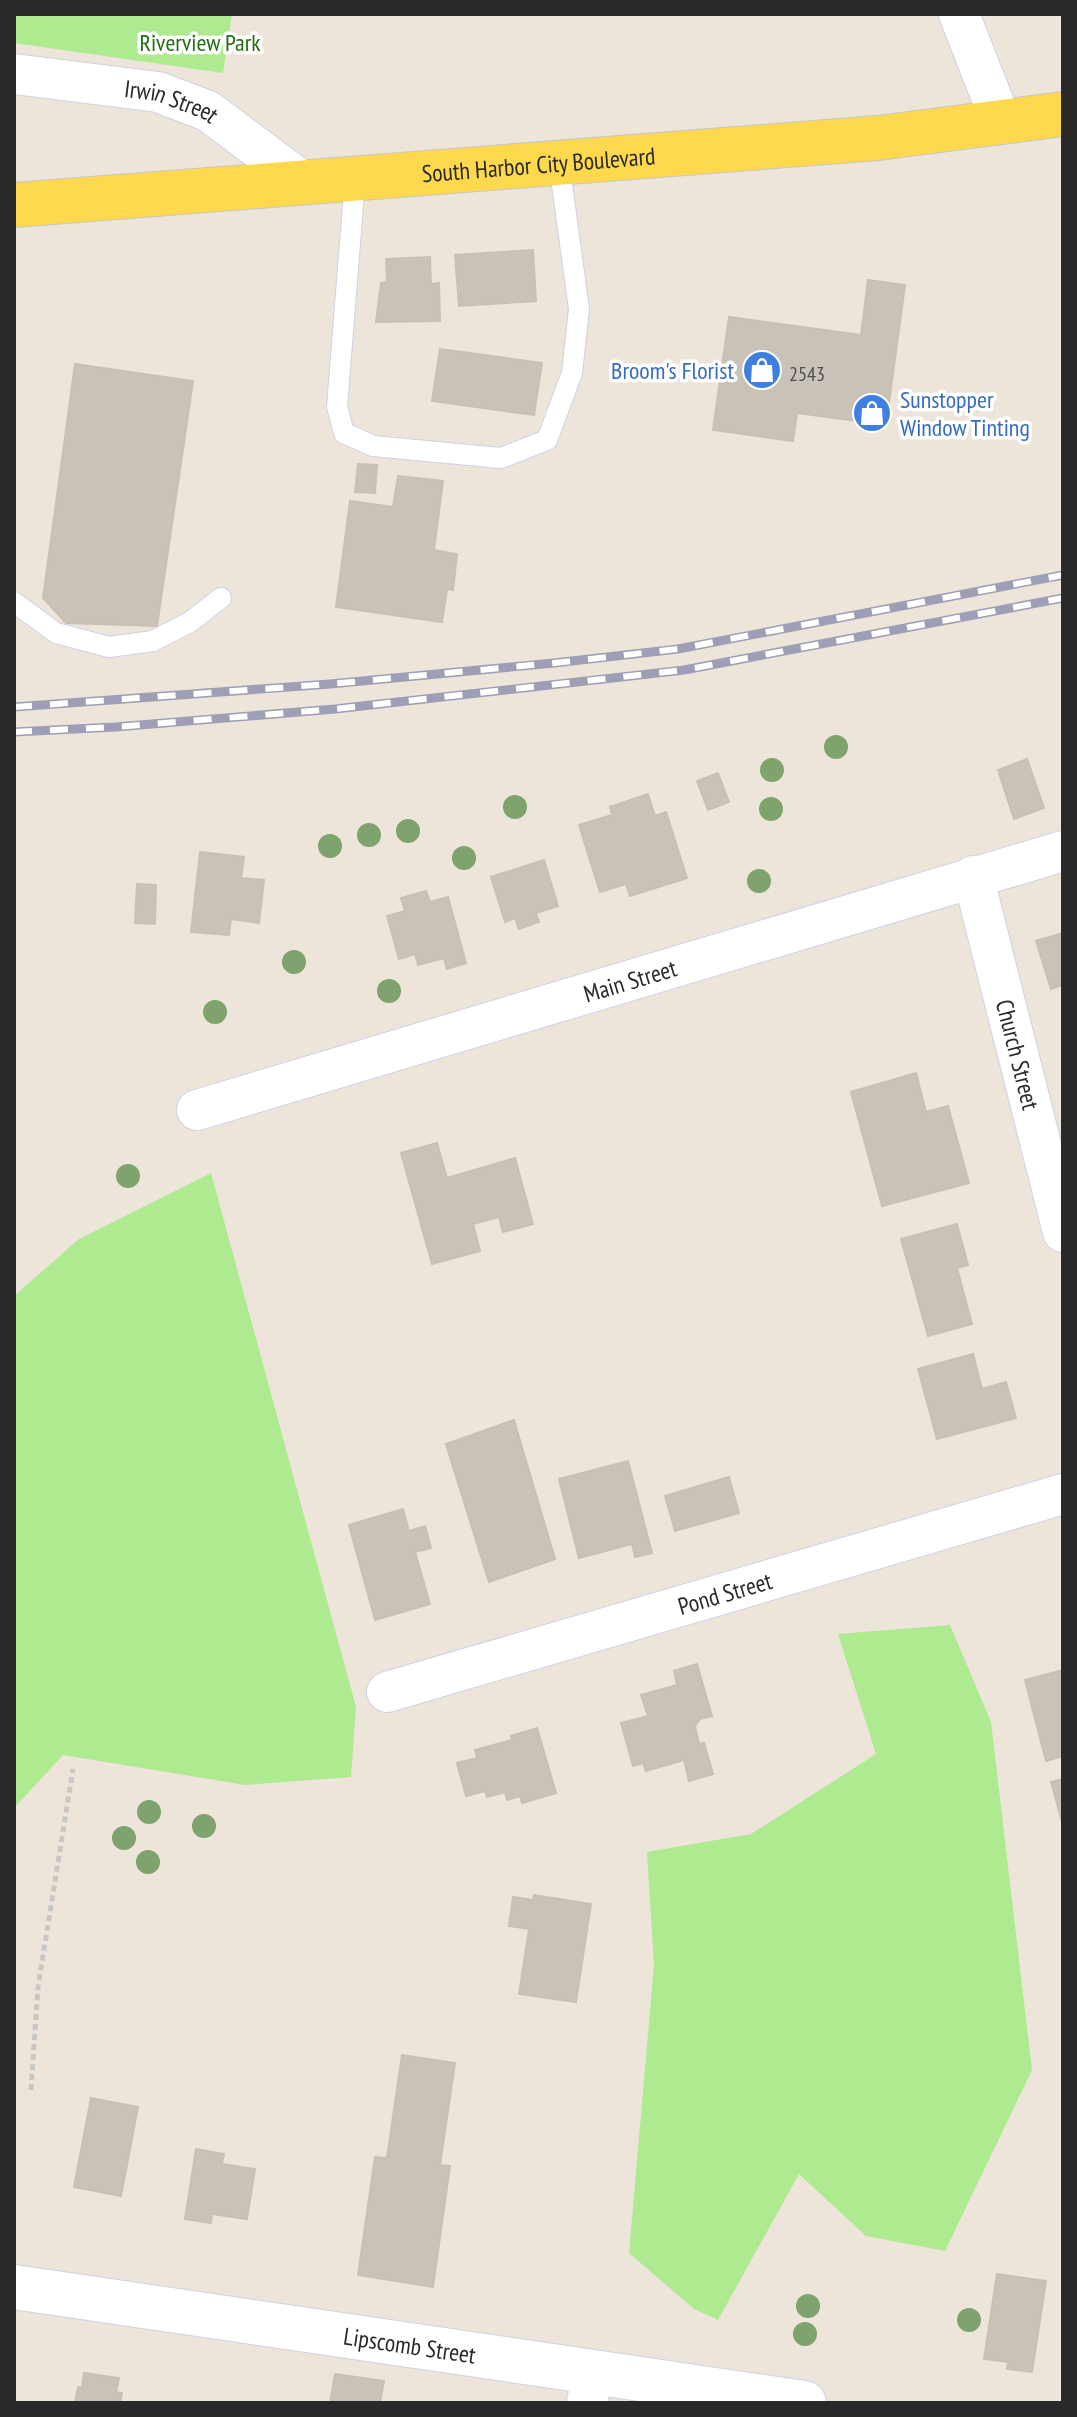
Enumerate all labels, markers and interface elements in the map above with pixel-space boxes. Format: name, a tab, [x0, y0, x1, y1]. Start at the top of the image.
park label: Riverview Park	[139, 27, 261, 58]
street label: Irwin Street	[123, 72, 226, 130]
street label: South Harbor City Boulevard	[421, 140, 656, 189]
shop icon: Broom's Florist	[741, 349, 783, 391]
place label: Broom's Florist	[611, 355, 734, 386]
house number: 2543	[789, 361, 825, 387]
place label: Sunstopper Window Tinting	[900, 384, 1030, 443]
shop icon: Sunstopper Window Tinting	[851, 392, 893, 434]
street label: Main Street	[580, 952, 681, 1009]
street label: Church Street	[989, 996, 1047, 1113]
street label: Pond Street	[674, 1565, 776, 1621]
street label: Lipscomb Street	[342, 2320, 478, 2370]

